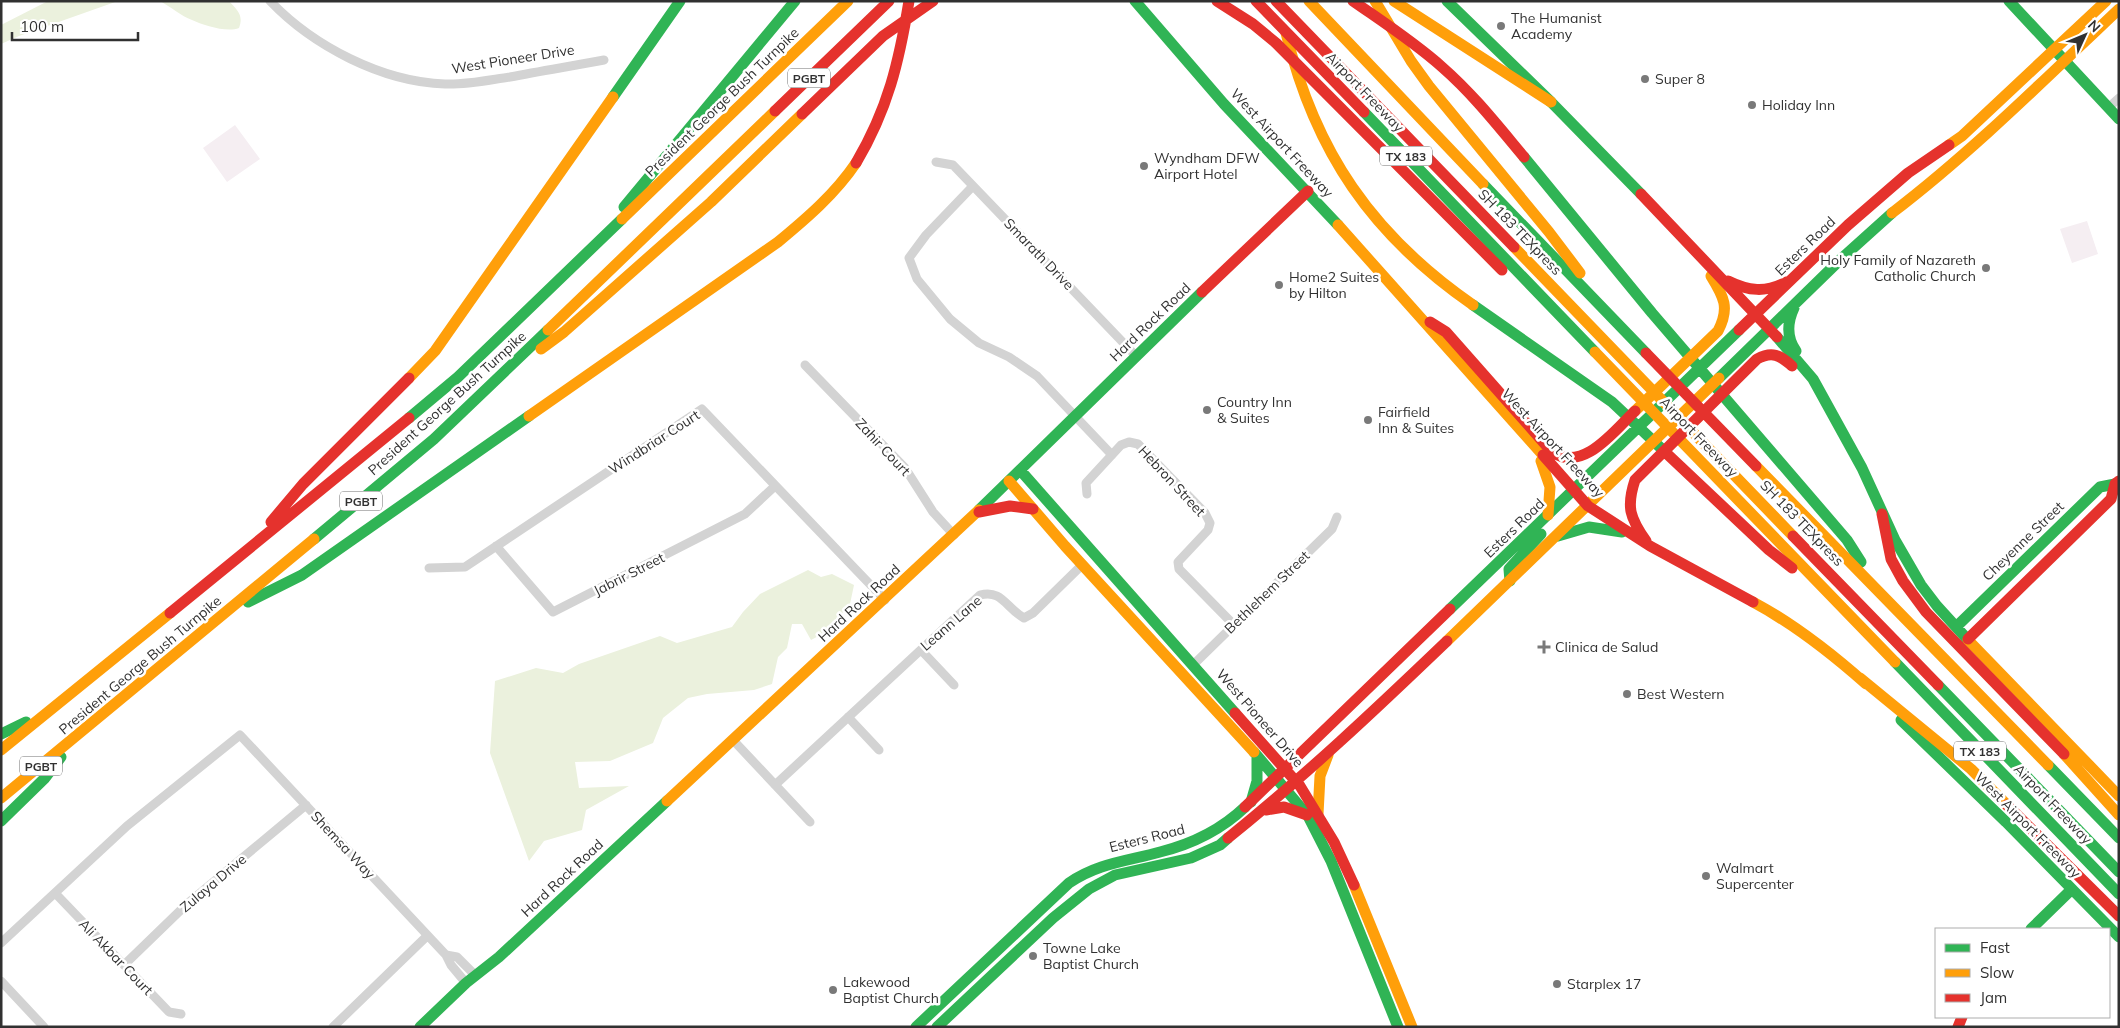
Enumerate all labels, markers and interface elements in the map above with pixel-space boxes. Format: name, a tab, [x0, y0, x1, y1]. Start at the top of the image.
place label: The Humanist Academy	[1511, 9, 1602, 43]
scale bar	[12, 10, 139, 42]
north arrow	[2060, 10, 2110, 60]
text: N	[2084, 16, 2104, 36]
text: 100 m	[20, 17, 64, 36]
marker: The Humanist Academy	[1495, 20, 1507, 32]
street label: President George Bush Turnpike	[641, 24, 803, 180]
street label: West Pioneer Drive	[450, 40, 576, 78]
street label: Airport Freeway	[1322, 48, 1408, 136]
road number: PGBT	[788, 68, 830, 88]
place label: Super 8	[1655, 70, 1705, 88]
marker: Super 8	[1639, 73, 1651, 85]
street label: West Airport Freeway	[1227, 85, 1338, 202]
place label: Holiday Inn	[1762, 96, 1835, 114]
marker: Holiday Inn	[1746, 99, 1758, 111]
road number: TX 183	[1380, 146, 1432, 166]
place label: Wyndham DFW Airport Hotel	[1154, 149, 1260, 183]
marker: Wyndham DFW Airport Hotel	[1138, 160, 1150, 172]
street label: SH 183 TEXpress	[1474, 185, 1566, 279]
street label: Esters Road	[1771, 213, 1839, 279]
street label: Smarath Drive	[1000, 214, 1078, 294]
place label: Holy Family of Nazareth Catholic Church	[1820, 251, 1976, 285]
marker: Holy Family of Nazareth Catholic Church	[1980, 262, 1992, 274]
place label: Home2 Suites by Hilton	[1289, 268, 1379, 302]
street label: Hard Rock Road	[1106, 279, 1194, 365]
marker: Home2 Suites by Hilton	[1273, 279, 1285, 291]
street label: President George Bush Turnpike	[364, 327, 530, 479]
street label: West Airport Freeway	[1498, 385, 1609, 502]
place label: Country Inn & Suites	[1217, 393, 1292, 427]
street label: Airport Freeway	[1656, 393, 1742, 481]
place label: Fairfield Inn & Suites	[1378, 403, 1454, 437]
marker: Country Inn & Suites	[1201, 404, 1213, 416]
street label: Windbriar Court	[605, 406, 703, 478]
street label: Zahir Court	[852, 414, 914, 480]
marker: Fairfield Inn & Suites	[1362, 414, 1374, 426]
street label: Hebron Street	[1135, 442, 1209, 520]
street label: SH 183 TEXpress	[1756, 476, 1848, 570]
road number: PGBT	[340, 492, 382, 511]
street label: Esters Road	[1480, 495, 1548, 561]
street label: Cheyenne Street	[1978, 497, 2068, 585]
street label: Bethlehem Street	[1221, 547, 1313, 637]
street label: Jabrir Street	[590, 548, 668, 600]
street label: Hard Rock Road	[814, 560, 904, 646]
street label: Leann Lane	[917, 591, 985, 655]
street label: President George Bush Turnpike	[55, 592, 225, 738]
place label: Clinica de Salud	[1555, 638, 1658, 656]
marker: Clinica de Salud	[1537, 640, 1551, 654]
street label: West Pioneer Drive	[1212, 665, 1308, 771]
place label: Best Western	[1637, 685, 1725, 703]
marker: Best Western	[1621, 688, 1633, 700]
road number: TX 183	[1954, 741, 2006, 760]
road number: PGBT	[20, 756, 62, 776]
street label: Airport Freeway	[2010, 760, 2096, 848]
street label: West Airport Freeway	[1971, 768, 2085, 882]
street label: Shemsa Way	[307, 807, 379, 883]
street label: Esters Road	[1107, 820, 1187, 856]
street label: Hard Rock Road	[517, 835, 607, 921]
street label: Zulaya Drive	[176, 850, 250, 916]
place label: Walmart Supercenter	[1716, 859, 1795, 893]
marker: Walmart Supercenter	[1700, 870, 1712, 882]
street label: Ali Akbar Court	[75, 915, 157, 999]
legend	[1935, 928, 2110, 1018]
text: Fast	[1980, 938, 2010, 957]
place label: Towne Lake Baptist Church	[1043, 939, 1139, 973]
marker: Towne Lake Baptist Church	[1027, 950, 1039, 962]
text: Slow	[1980, 963, 2014, 982]
place label: Lakewood Baptist Church	[843, 973, 939, 1007]
place label: Starplex 17	[1567, 975, 1641, 993]
marker: Starplex 17	[1551, 978, 1563, 990]
marker: Lakewood Baptist Church	[827, 984, 839, 996]
text: Jam	[1980, 988, 2007, 1007]

